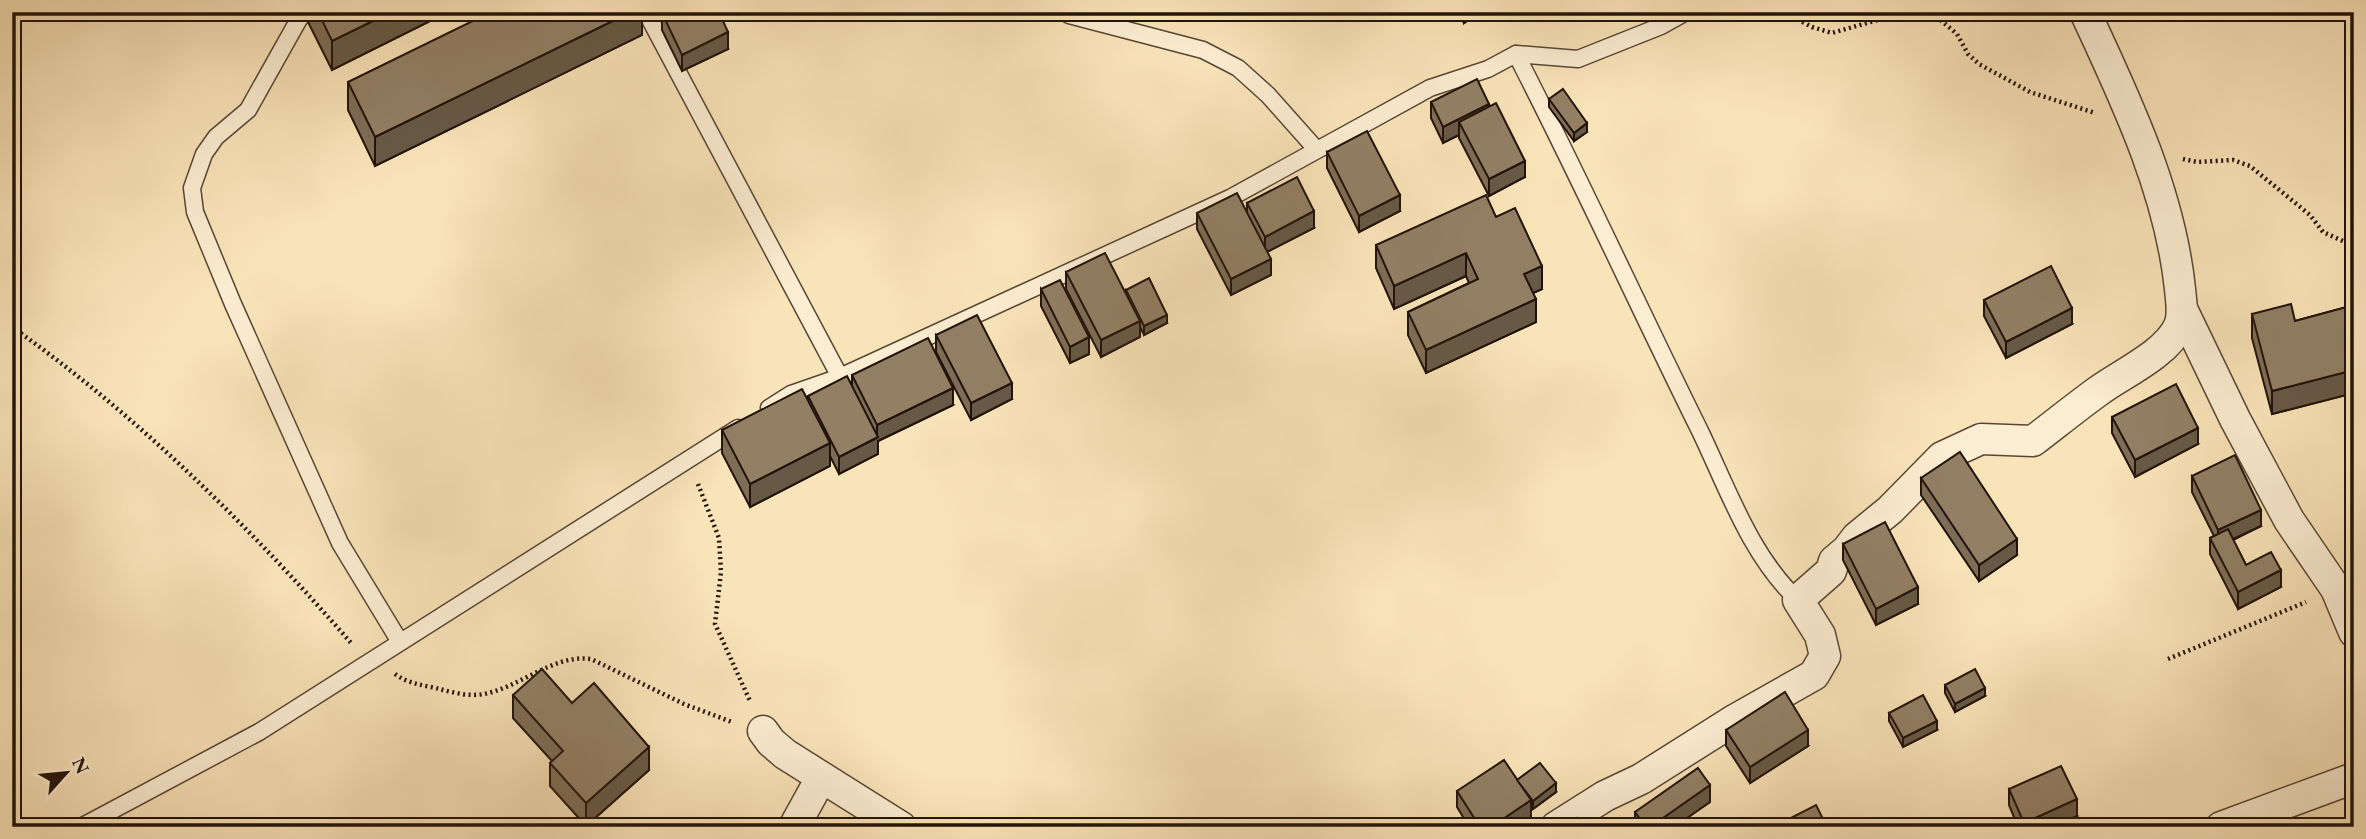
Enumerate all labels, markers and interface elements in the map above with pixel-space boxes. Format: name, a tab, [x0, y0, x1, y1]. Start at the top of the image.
north arrow	[32, 738, 102, 808]
text: N	[66, 753, 96, 779]

